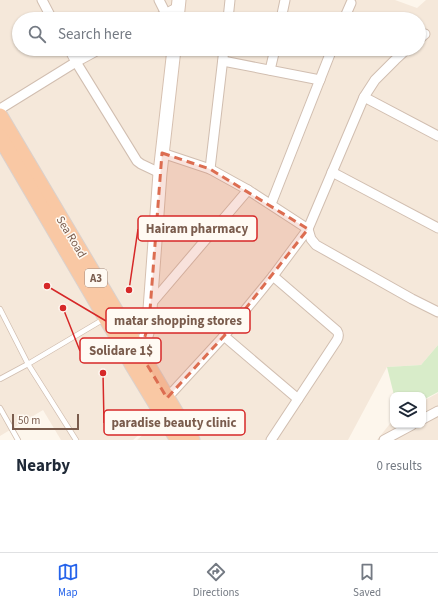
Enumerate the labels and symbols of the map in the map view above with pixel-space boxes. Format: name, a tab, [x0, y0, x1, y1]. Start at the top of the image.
street label: Sea Road	[52, 213, 90, 261]
callout: Hairam pharmacy	[138, 216, 257, 241]
text: Hairam pharmacy	[146, 220, 248, 238]
road number: A3	[85, 269, 107, 287]
callout: matar shopping stores	[106, 308, 250, 333]
text: matar shopping stores	[114, 312, 242, 330]
callout: Solidare 1$	[80, 338, 161, 363]
text: Solidare 1$	[89, 342, 153, 360]
callout: paradise beauty clinic	[104, 410, 245, 435]
scale bar	[12, 412, 79, 431]
text: paradise beauty clinic	[111, 414, 237, 432]

